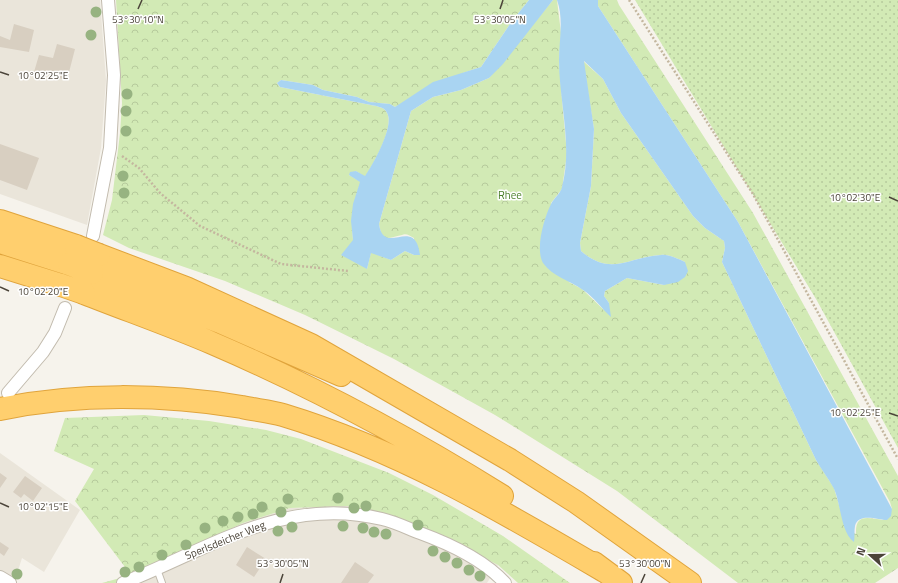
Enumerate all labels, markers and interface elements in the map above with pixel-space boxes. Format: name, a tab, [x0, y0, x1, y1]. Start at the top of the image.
text: 53°30'10"N	[112, 12, 164, 27]
text: 53°30'05"N	[474, 12, 526, 27]
text: 10°02'25"E	[18, 68, 69, 83]
park label: Rhee	[498, 187, 522, 203]
text: 10°02'30"E	[830, 190, 881, 205]
text: 10°02'20"E	[18, 284, 69, 299]
text: 10°02'25"E	[830, 405, 881, 420]
text: 10°02'15"E	[18, 499, 69, 514]
street label: Sperlsdeicher Weg	[182, 516, 268, 563]
north arrow	[850, 535, 890, 575]
text: N	[852, 545, 869, 558]
text: 53°30'05"N	[257, 556, 309, 571]
text: 53°30'00"N	[619, 556, 671, 571]

